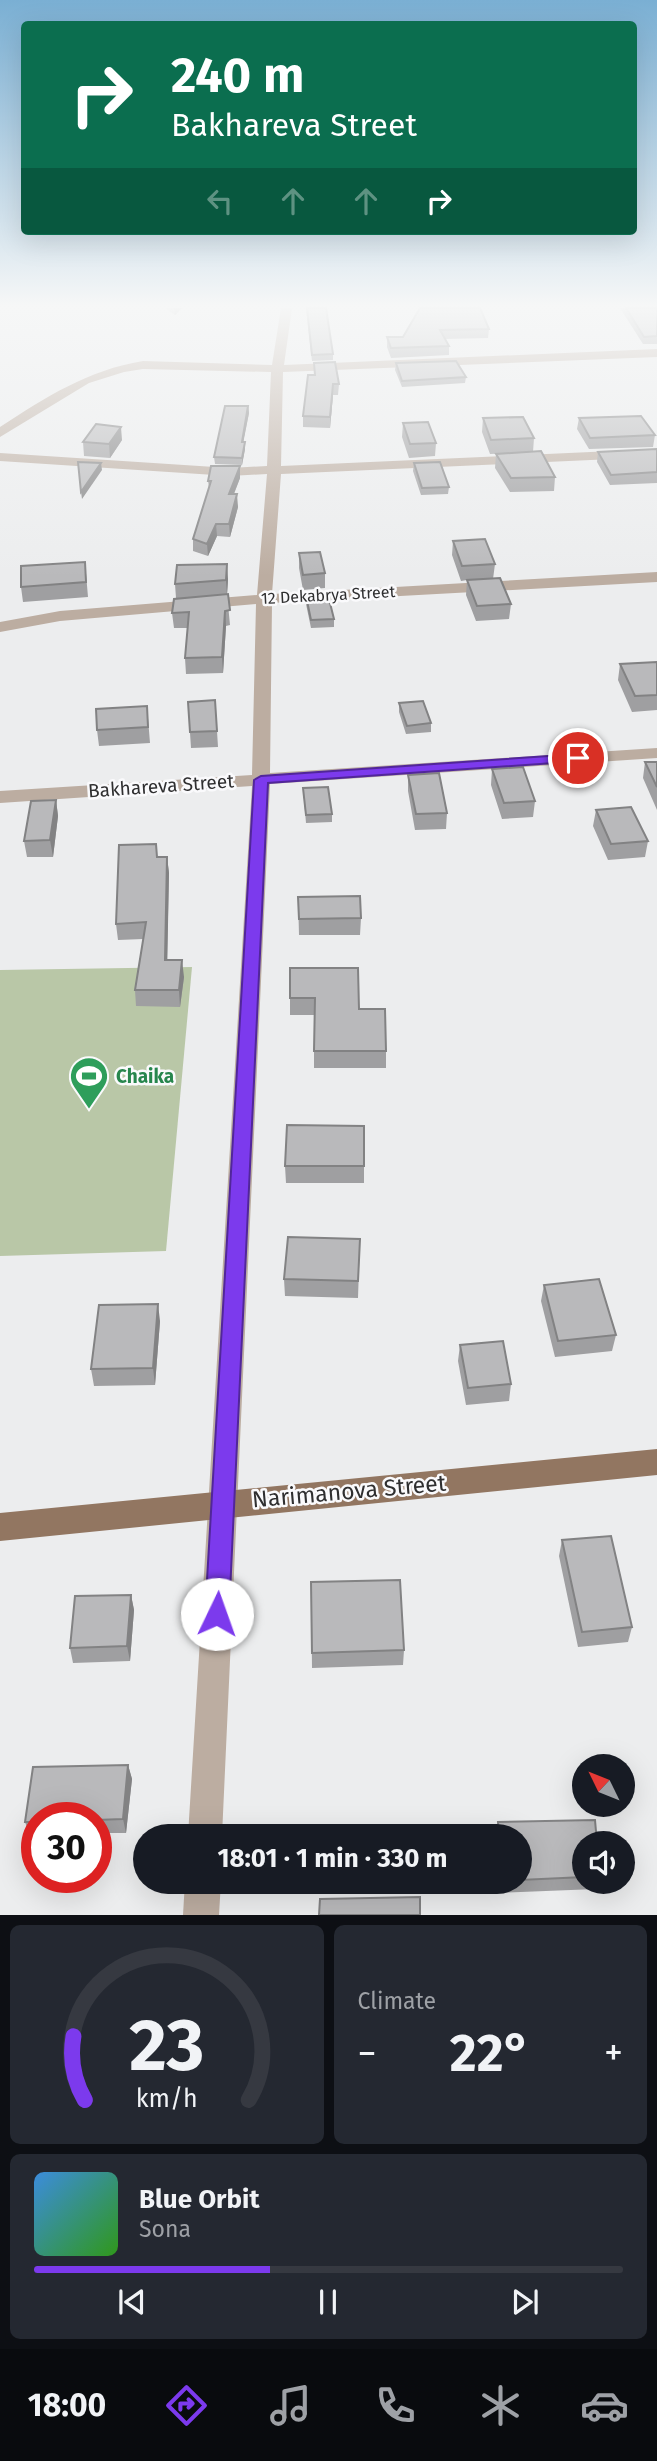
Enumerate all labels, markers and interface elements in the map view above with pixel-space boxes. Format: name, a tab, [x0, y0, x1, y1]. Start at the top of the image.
text: 240 m	[171, 46, 304, 105]
icon: right	[56, 49, 147, 140]
text: Bakhareva Street	[171, 106, 417, 144]
icon: left	[201, 182, 239, 220]
icon: ahead	[274, 182, 312, 220]
icon: ahead	[347, 182, 385, 220]
icon: right	[420, 182, 458, 220]
street label: 12 Dekabrya Street	[260, 582, 396, 608]
pin	[548, 728, 608, 788]
icon: arrive	[559, 739, 597, 777]
street label: Bakhareva Street	[87, 769, 235, 803]
sports icon: Chaika	[68, 1055, 110, 1110]
place label: Chaika	[116, 1065, 174, 1088]
street label: Narimanova Street	[251, 1469, 448, 1513]
position arrow	[180, 1577, 254, 1651]
north arrow	[572, 1754, 635, 1816]
map controls	[572, 1754, 635, 1894]
speed limit sign: 30	[21, 1802, 112, 1893]
button: sound	[572, 1831, 635, 1894]
text: 18:01 · 1 min · 330 m	[217, 1843, 448, 1874]
text: Climate	[358, 1987, 436, 2015]
text: 23	[129, 2003, 204, 2090]
text: 22°	[450, 2022, 531, 2085]
text: −	[358, 2030, 377, 2076]
text: +	[604, 2030, 623, 2076]
text: km/h	[136, 2084, 198, 2114]
text: Blue Orbit	[139, 2184, 259, 2215]
text: Sona	[139, 2215, 191, 2243]
icon: previous	[113, 2283, 151, 2321]
icon: pause	[309, 2283, 347, 2321]
icon: next	[506, 2283, 544, 2321]
icon: directions	[162, 2381, 211, 2430]
icon: music	[266, 2381, 315, 2430]
icon: phone	[371, 2381, 420, 2430]
icon: climate	[476, 2381, 525, 2430]
icon: car	[580, 2381, 629, 2430]
text: 18:00	[28, 2386, 106, 2424]

